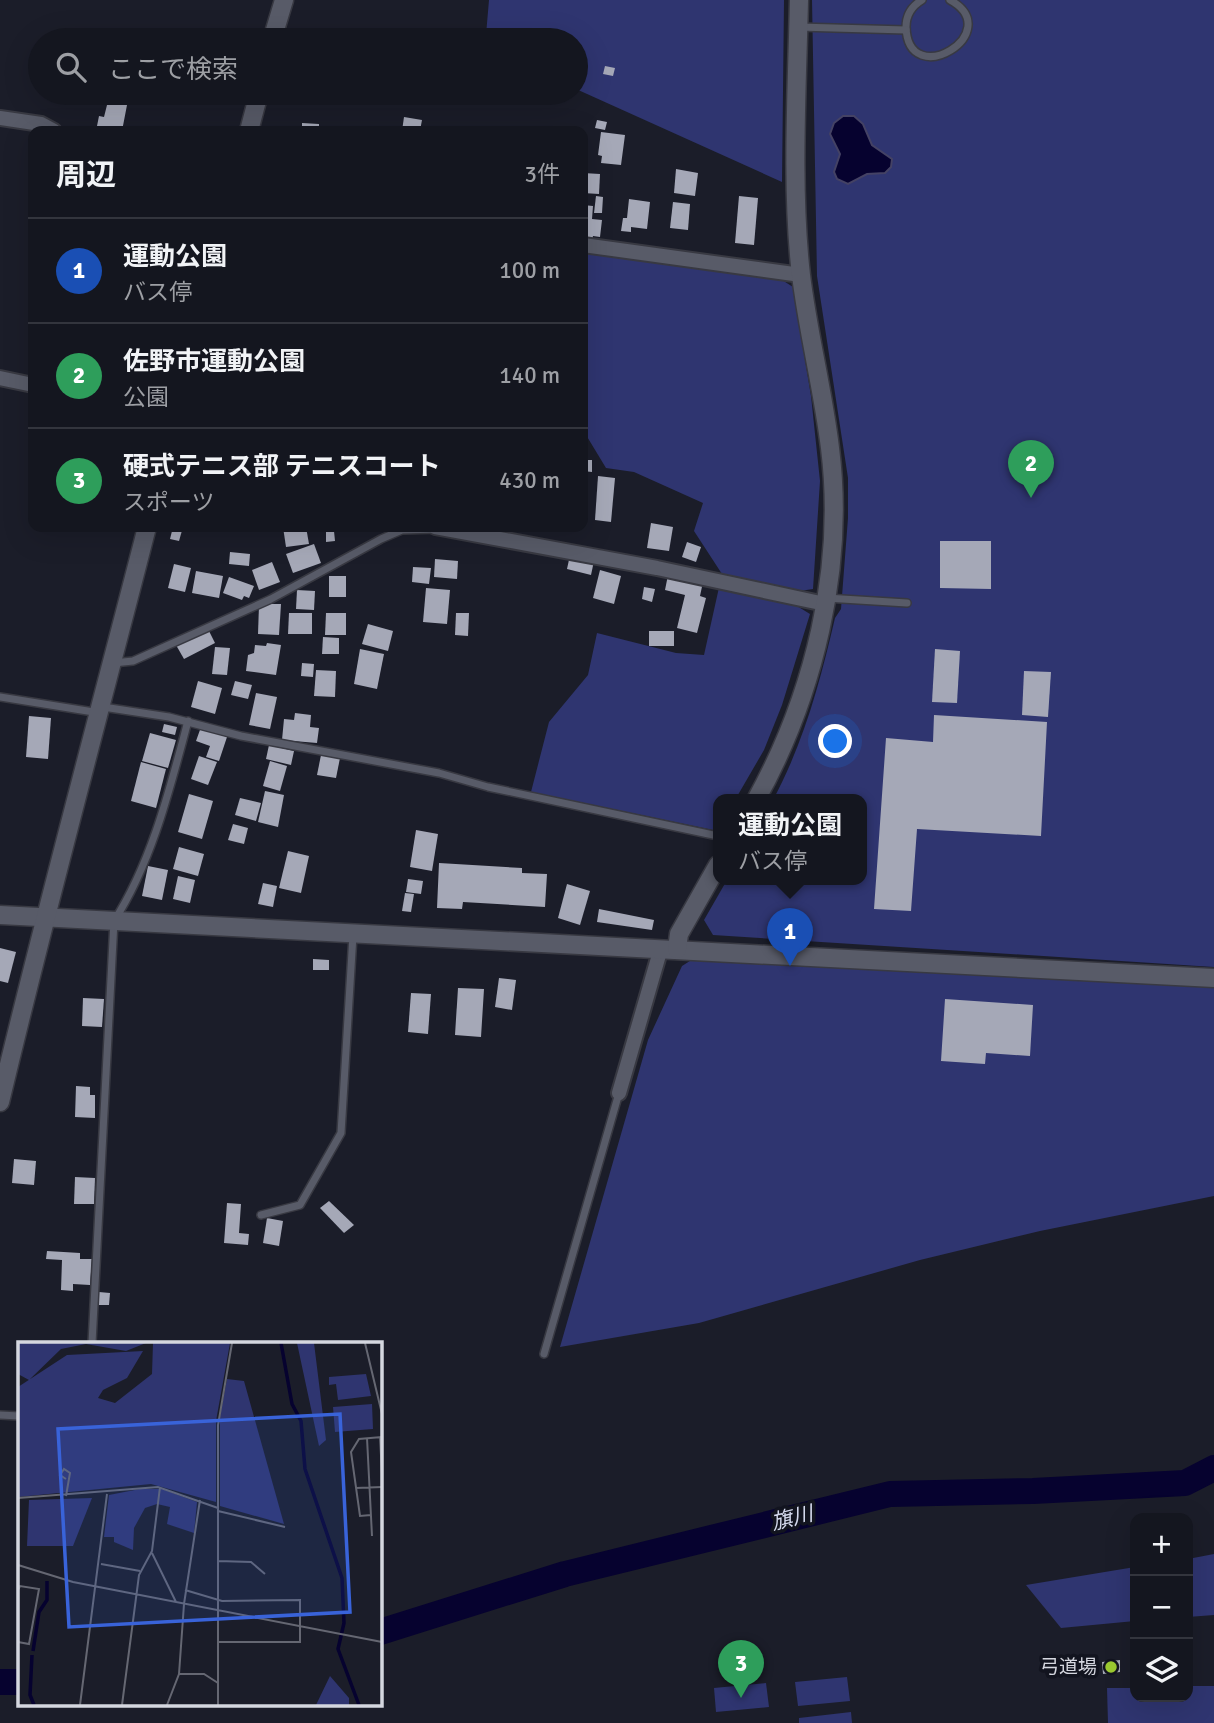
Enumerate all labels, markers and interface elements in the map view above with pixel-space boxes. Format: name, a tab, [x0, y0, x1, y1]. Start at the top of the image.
search box	[28, 28, 588, 105]
icon: search	[52, 48, 90, 86]
text: ここで検索	[108, 54, 238, 86]
text: 周辺	[56, 157, 116, 194]
text: 3件	[525, 160, 560, 189]
text: 運動公園	[123, 241, 227, 273]
text: 1	[73, 256, 85, 285]
text: 100 m	[499, 256, 560, 285]
text: バス停	[123, 278, 192, 307]
text: 佐野市運動公園	[123, 346, 305, 378]
text: 2	[73, 361, 85, 390]
text: 140 m	[499, 361, 560, 390]
text: 公園	[123, 383, 169, 412]
pin: 2	[1008, 440, 1054, 498]
text: 硬式テニス部 テニスコート	[123, 451, 441, 483]
text: 3	[73, 466, 85, 495]
text: 430 m	[499, 466, 560, 495]
text: スポーツ	[123, 488, 215, 517]
your location	[818, 724, 852, 758]
popup	[713, 794, 867, 885]
text: 運動公園	[738, 810, 842, 842]
text: バス停	[738, 847, 807, 876]
pin: 1	[767, 908, 813, 966]
inset map	[18, 1342, 382, 1706]
water label: 旗川	[768, 1500, 817, 1536]
map controls	[1130, 1513, 1193, 1702]
button: +	[1130, 1513, 1193, 1576]
button: −	[1130, 1576, 1193, 1639]
button: layers	[1130, 1639, 1193, 1702]
pin: 3	[718, 1640, 764, 1698]
place label: 弓道場	[1040, 1655, 1097, 1679]
marker: 弓道場	[1103, 1659, 1119, 1675]

